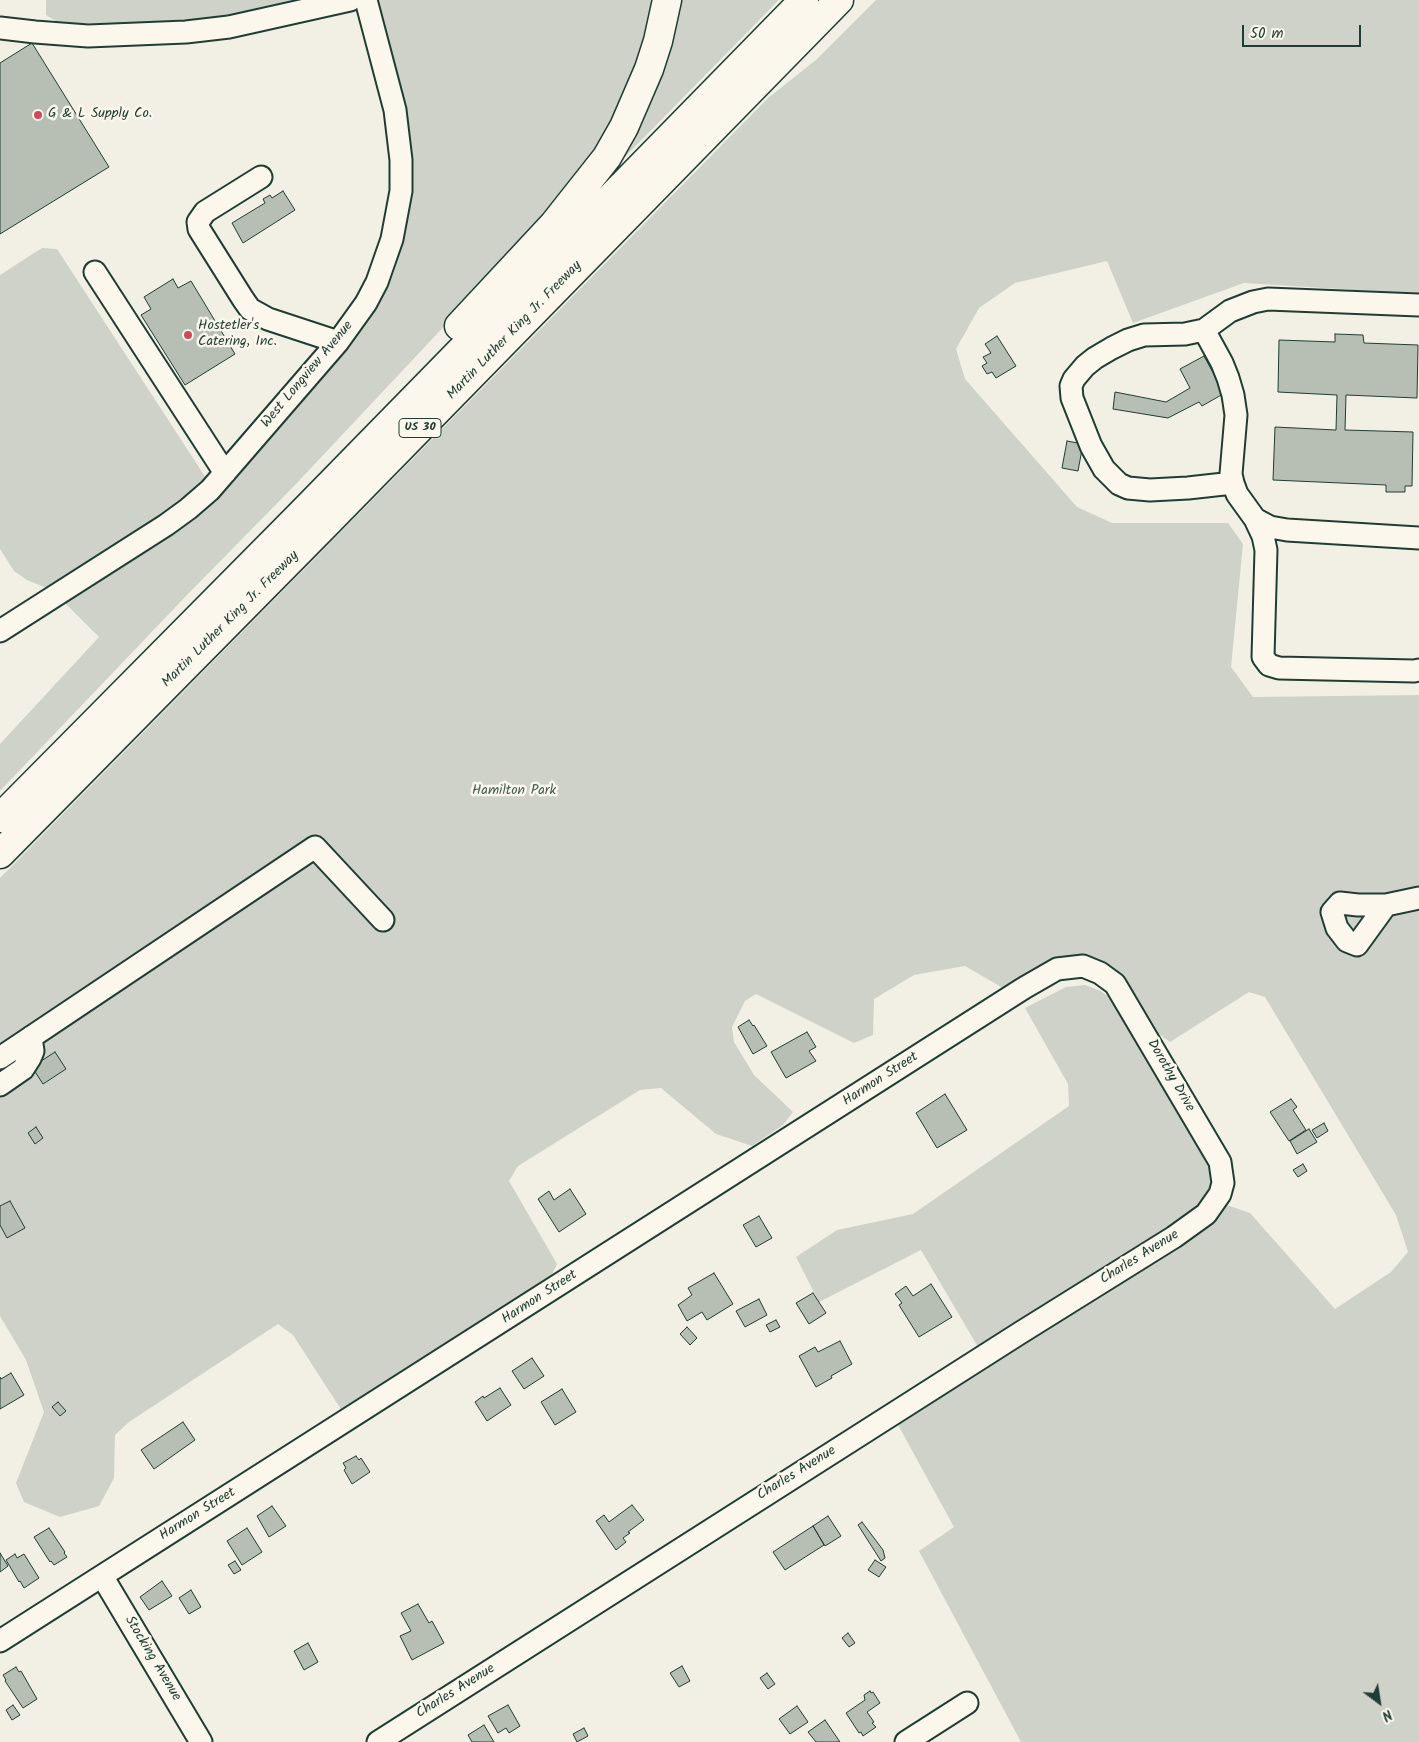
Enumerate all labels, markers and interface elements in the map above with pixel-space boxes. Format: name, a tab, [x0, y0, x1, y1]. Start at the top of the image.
scale bar	[1244, 15, 1363, 47]
text: 50 m	[1250, 22, 1284, 46]
place label: G & L Supply Co.	[48, 107, 152, 123]
marker: G & L Supply Co.	[32, 109, 44, 121]
street label: Martin Luther King Jr. Freeway	[444, 258, 586, 404]
street label: West Longview Avenue	[258, 318, 358, 432]
place label: Hostetler's Catering, Inc.	[198, 319, 277, 352]
marker: Hostetler's Catering, Inc.	[182, 329, 194, 341]
road number: US 30	[399, 418, 441, 438]
street label: Martin Luther King Jr. Freeway	[159, 548, 303, 692]
park label: Hamilton Park	[472, 784, 556, 800]
street label: Dorothy Drive	[1143, 1037, 1197, 1115]
street label: Harmon Street	[840, 1049, 922, 1111]
street label: Charles Avenue	[1098, 1227, 1182, 1289]
street label: Harmon Street	[499, 1267, 581, 1329]
street label: Charles Avenue	[755, 1443, 839, 1505]
street label: Harmon Street	[157, 1485, 239, 1545]
street label: Stocking Avenue	[120, 1613, 184, 1705]
street label: Charles Avenue	[414, 1661, 498, 1723]
north arrow	[1354, 1677, 1404, 1727]
text: N	[1377, 1703, 1396, 1727]

